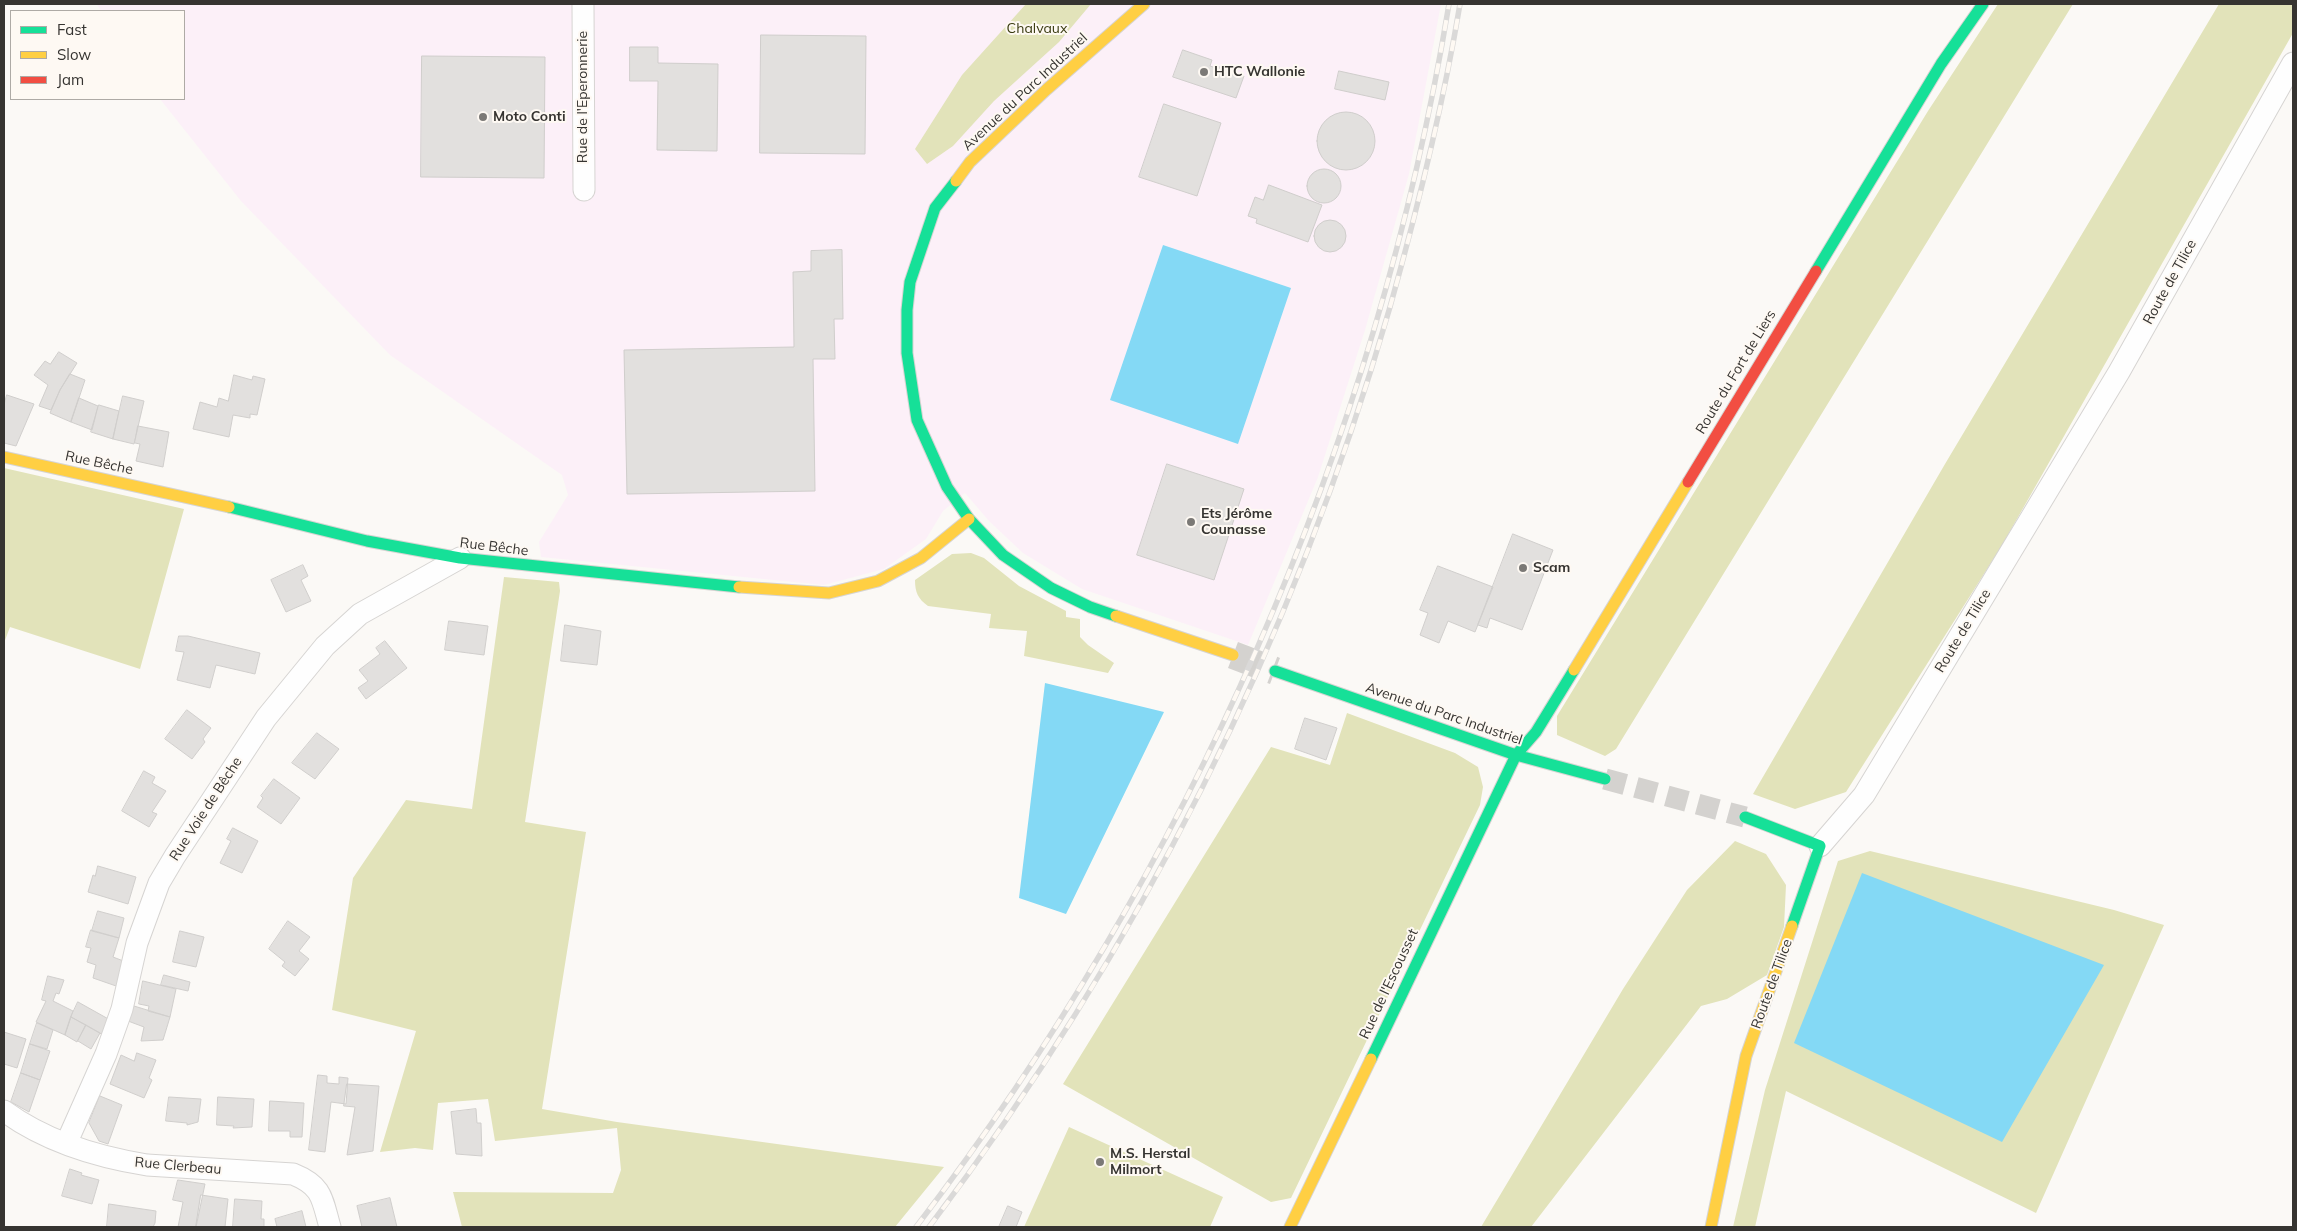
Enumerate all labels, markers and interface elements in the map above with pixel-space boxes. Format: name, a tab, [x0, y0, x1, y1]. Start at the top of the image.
legend	[10, 10, 185, 100]
text: Fast	[57, 20, 87, 39]
park label: Chalvaux	[1007, 21, 1067, 37]
street label: Avenue du Parc Industriel	[959, 30, 1091, 154]
street label: Rue de l'Eperonnerie	[575, 31, 591, 163]
text: Slow	[57, 45, 91, 64]
place label: HTC Wallonie	[1214, 64, 1305, 80]
marker: HTC Wallonie	[1198, 66, 1210, 78]
text: Jam	[57, 70, 84, 89]
place label: Moto Conti	[493, 109, 566, 125]
marker: Moto Conti	[477, 111, 489, 123]
street label: Route de Tilice	[2140, 237, 2200, 327]
street label: Route du Fort de Liers	[1692, 307, 1780, 437]
street label: Rue Bêche	[64, 448, 134, 478]
place label: Ets Jérôme Counasse	[1201, 506, 1272, 538]
marker: Ets Jérôme Counasse	[1185, 516, 1197, 528]
street label: Rue Bêche	[459, 534, 529, 560]
place label: Scam	[1533, 560, 1570, 576]
marker: Scam	[1517, 562, 1529, 574]
street label: Route de Tilice	[1932, 586, 1994, 676]
street label: Avenue du Parc Industriel	[1363, 679, 1525, 749]
street label: Rue Voie de Bêche	[166, 754, 246, 864]
street label: Rue de l'Escousset	[1356, 926, 1422, 1042]
street label: Route de Tilice	[1748, 937, 1796, 1031]
place label: M.S. Herstal Milmort	[1110, 1146, 1191, 1178]
street label: Rue Clerbeau	[134, 1154, 222, 1178]
marker: M.S. Herstal Milmort	[1094, 1156, 1106, 1168]

